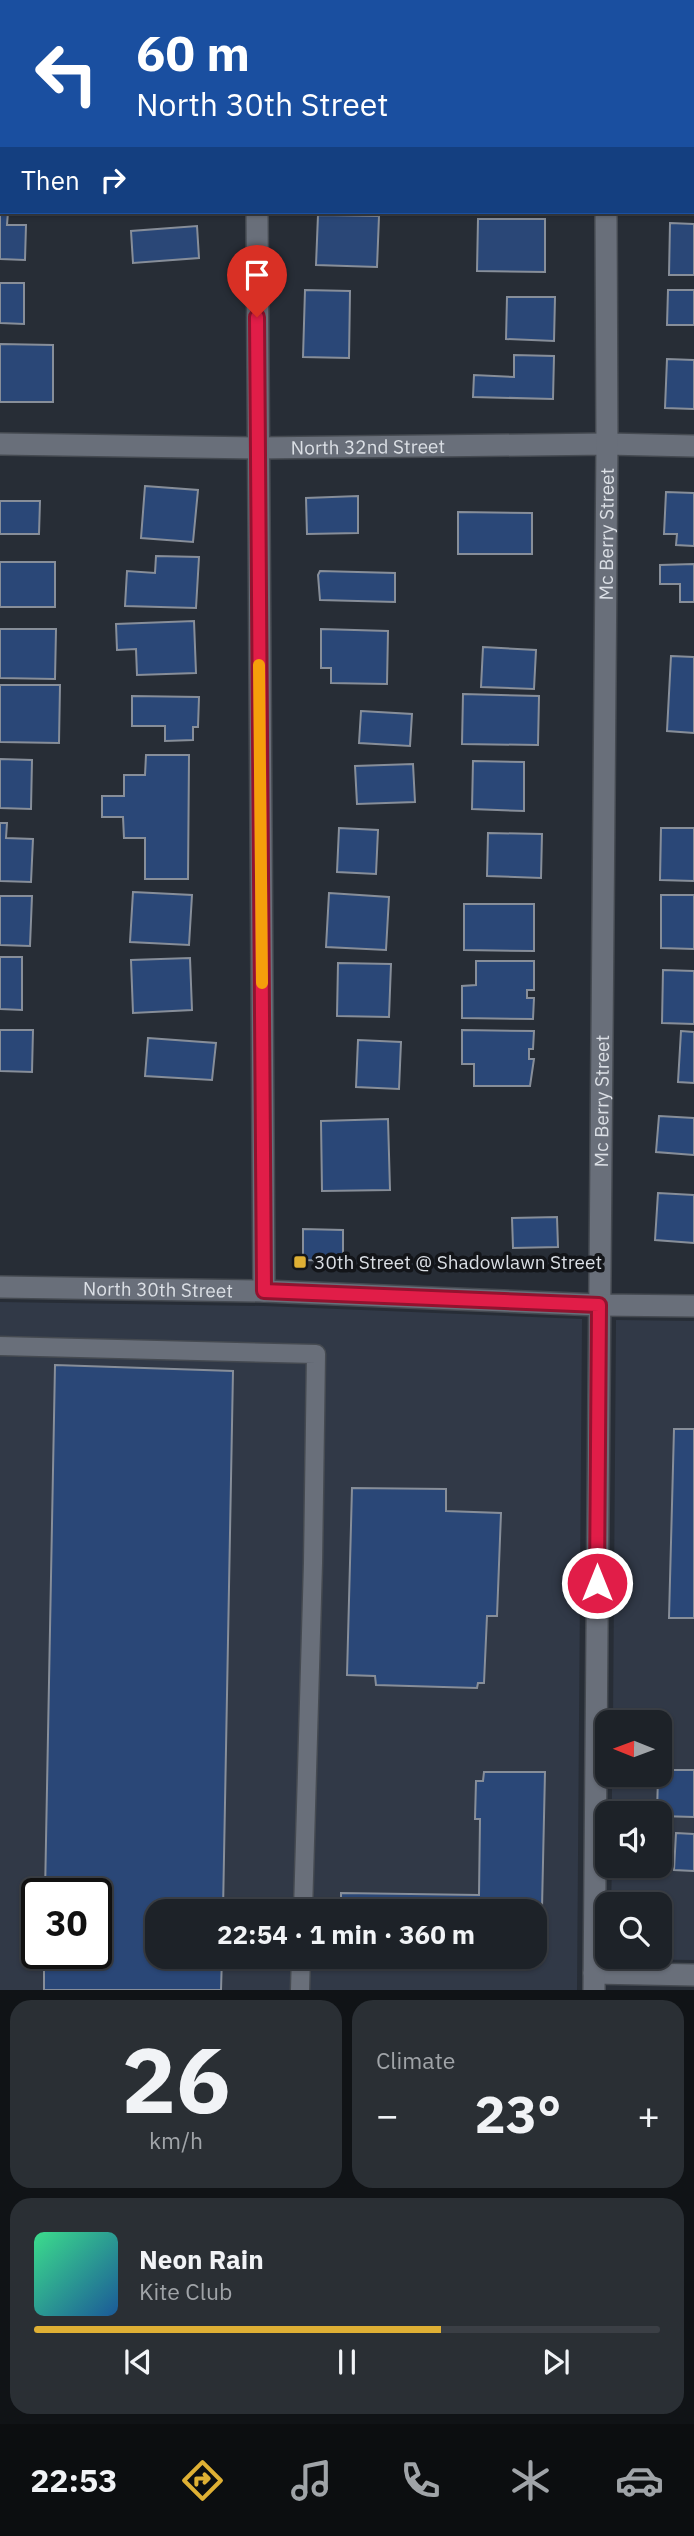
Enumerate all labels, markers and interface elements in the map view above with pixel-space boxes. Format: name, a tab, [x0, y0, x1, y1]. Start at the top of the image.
text: 60 m	[136, 21, 250, 84]
icon: left	[21, 28, 112, 119]
text: North 30th Street	[136, 83, 389, 125]
icon: right	[94, 161, 132, 199]
text: Then	[21, 163, 80, 197]
pin	[227, 245, 287, 317]
icon: arrive	[238, 256, 276, 294]
street label: North 32nd Street	[291, 434, 445, 460]
street label: Mc Berry Street	[594, 468, 619, 600]
street label: Mc Berry Street	[589, 1035, 614, 1167]
place label: 30th Street @ Shadowlawn Street	[314, 1250, 602, 1274]
marker: 30th Street @ Shadowlawn Street	[292, 1254, 308, 1270]
street label: North 30th Street	[83, 1276, 233, 1303]
position arrow	[560, 1546, 634, 1620]
north arrow	[595, 1710, 672, 1787]
map controls	[595, 1710, 672, 1969]
button: sound	[595, 1801, 672, 1878]
speed limit sign: 30	[21, 1878, 112, 1969]
button: search	[595, 1892, 672, 1969]
text: 22:54 · 1 min · 360 m	[217, 1917, 475, 1951]
text: 26	[121, 2020, 231, 2138]
text: Climate	[376, 2045, 455, 2075]
text: 23°	[475, 2080, 561, 2147]
text: −	[376, 2090, 399, 2139]
text: +	[637, 2090, 660, 2139]
text: km/h	[149, 2125, 203, 2155]
text: Neon Rain	[139, 2242, 264, 2276]
text: Kite Club	[139, 2276, 232, 2306]
icon: previous	[119, 2343, 157, 2381]
icon: pause	[328, 2343, 366, 2381]
icon: next	[537, 2343, 575, 2381]
icon: directions	[178, 2456, 227, 2505]
icon: music	[287, 2456, 336, 2505]
icon: phone	[396, 2456, 445, 2505]
icon: climate	[506, 2456, 555, 2505]
icon: car	[615, 2456, 664, 2505]
text: 22:53	[30, 2459, 118, 2501]

